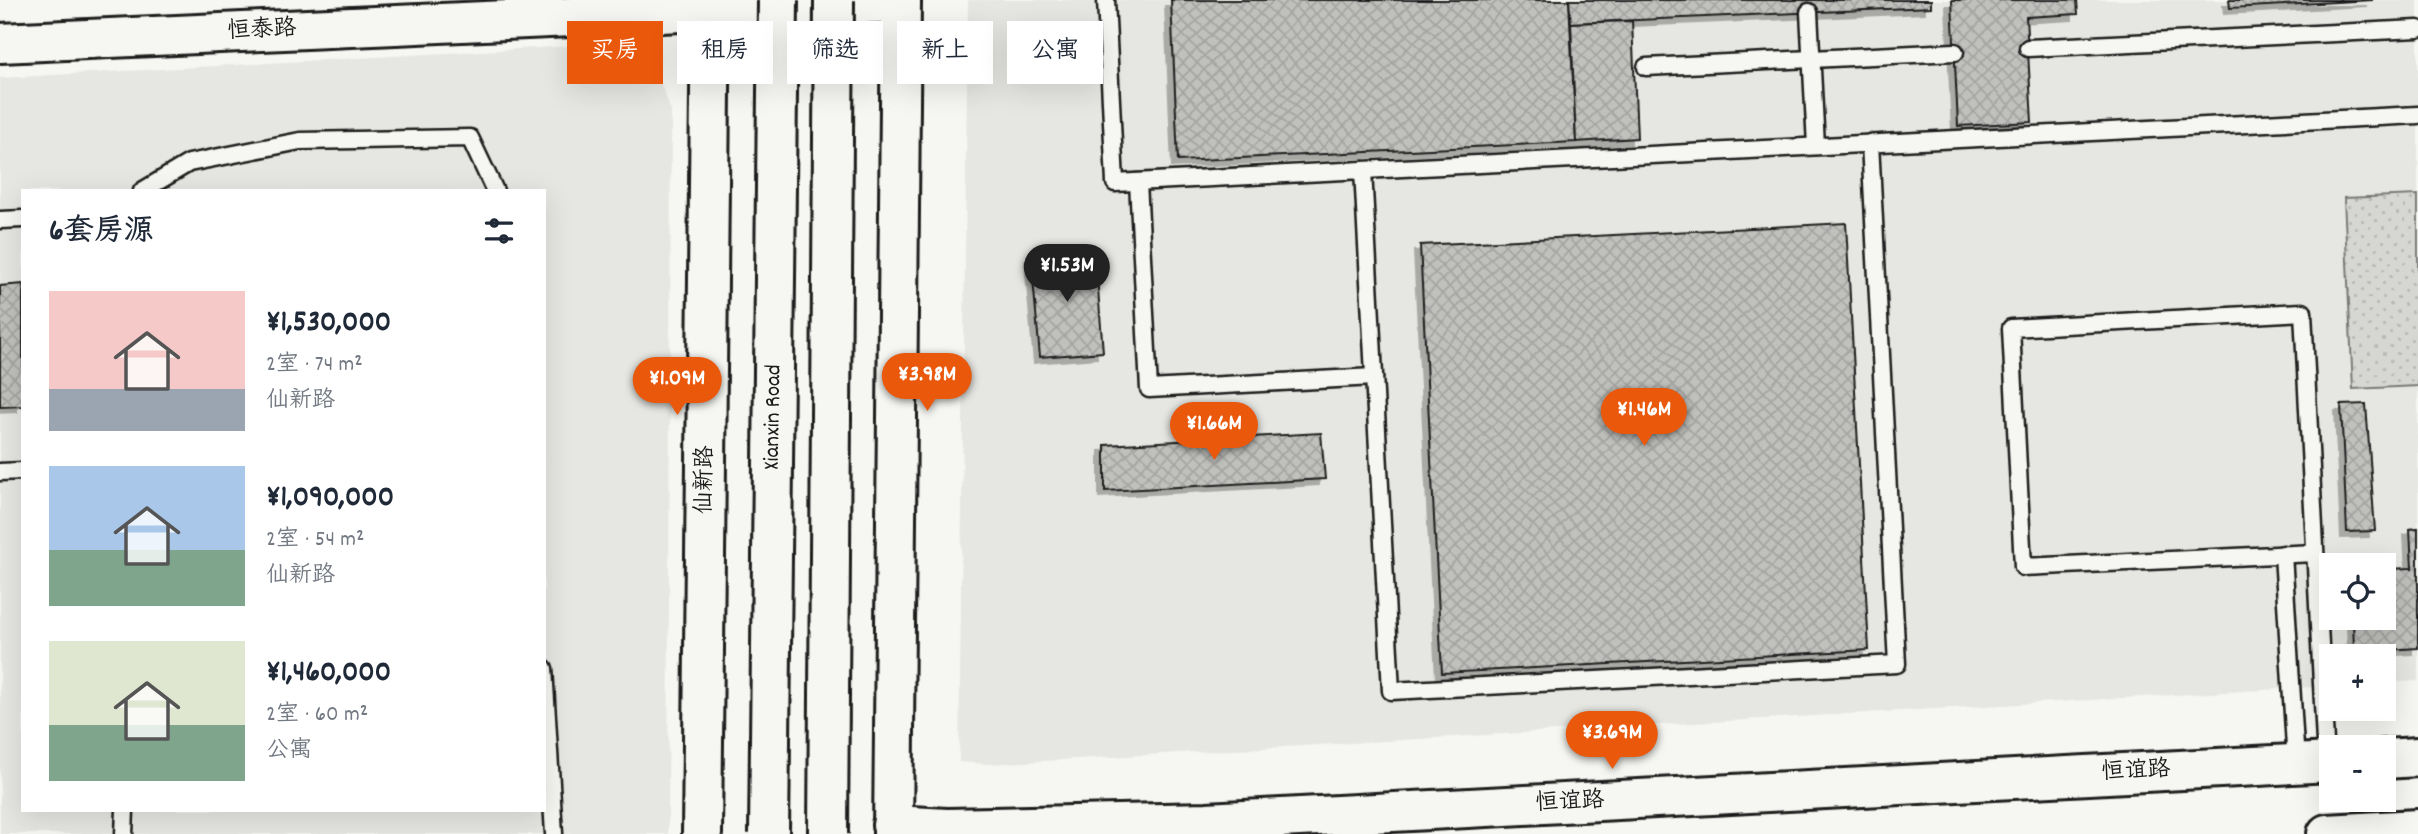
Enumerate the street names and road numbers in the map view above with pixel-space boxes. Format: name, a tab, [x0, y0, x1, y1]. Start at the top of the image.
street label: 恒泰路	[227, 13, 297, 49]
street label: Xianxin Road	[757, 364, 791, 470]
street label: 仙新路	[689, 445, 723, 515]
street label: 恒谊路	[2101, 754, 2171, 790]
street label: 恒谊路	[1535, 785, 1605, 821]

